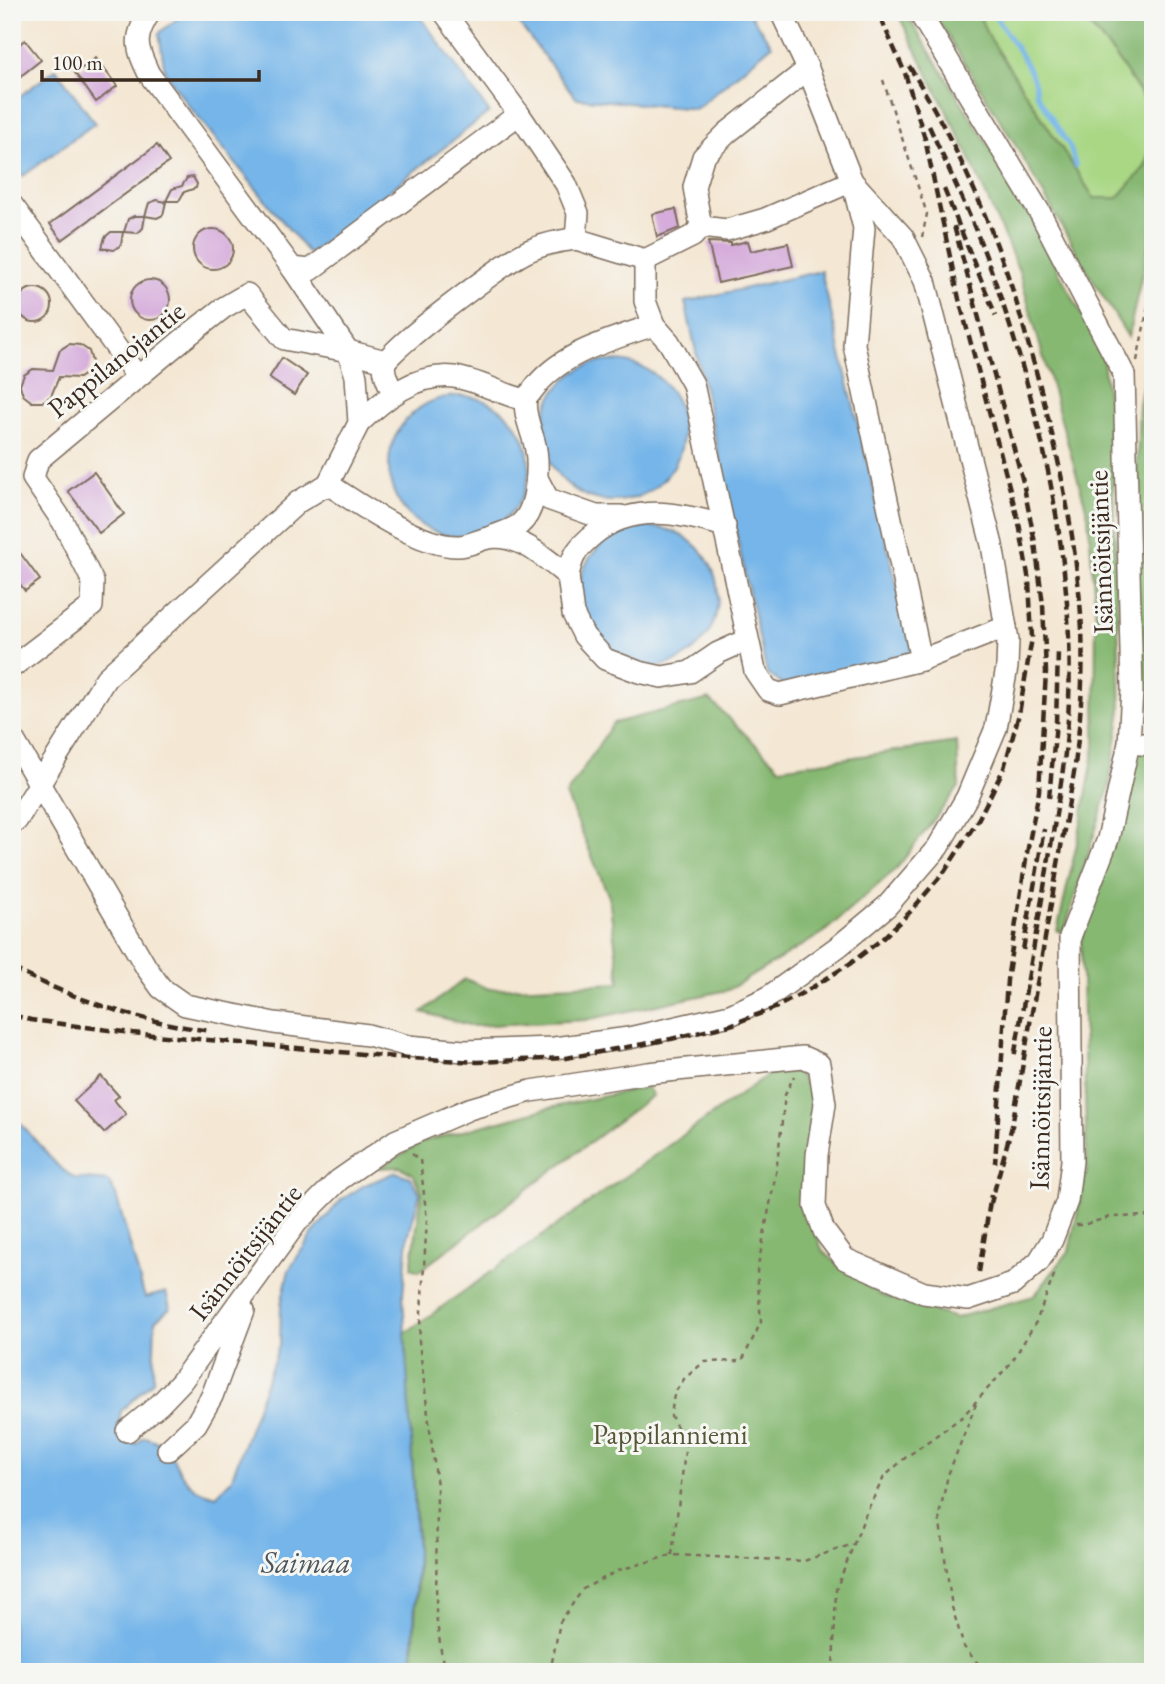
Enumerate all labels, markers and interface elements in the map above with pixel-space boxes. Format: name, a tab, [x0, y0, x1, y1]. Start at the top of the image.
scale bar	[42, 38, 259, 82]
text: 100 m	[52, 49, 103, 76]
street label: Pappilanojantie	[40, 293, 192, 425]
street label: Isännöitsijäntie	[1079, 470, 1121, 634]
street label: Isännöitsijäntie	[1021, 1026, 1059, 1190]
street label: Isännöitsijäntie	[180, 1176, 310, 1328]
park label: Pappilanniemi	[592, 1416, 748, 1452]
water label: Saimaa	[260, 1543, 351, 1582]

